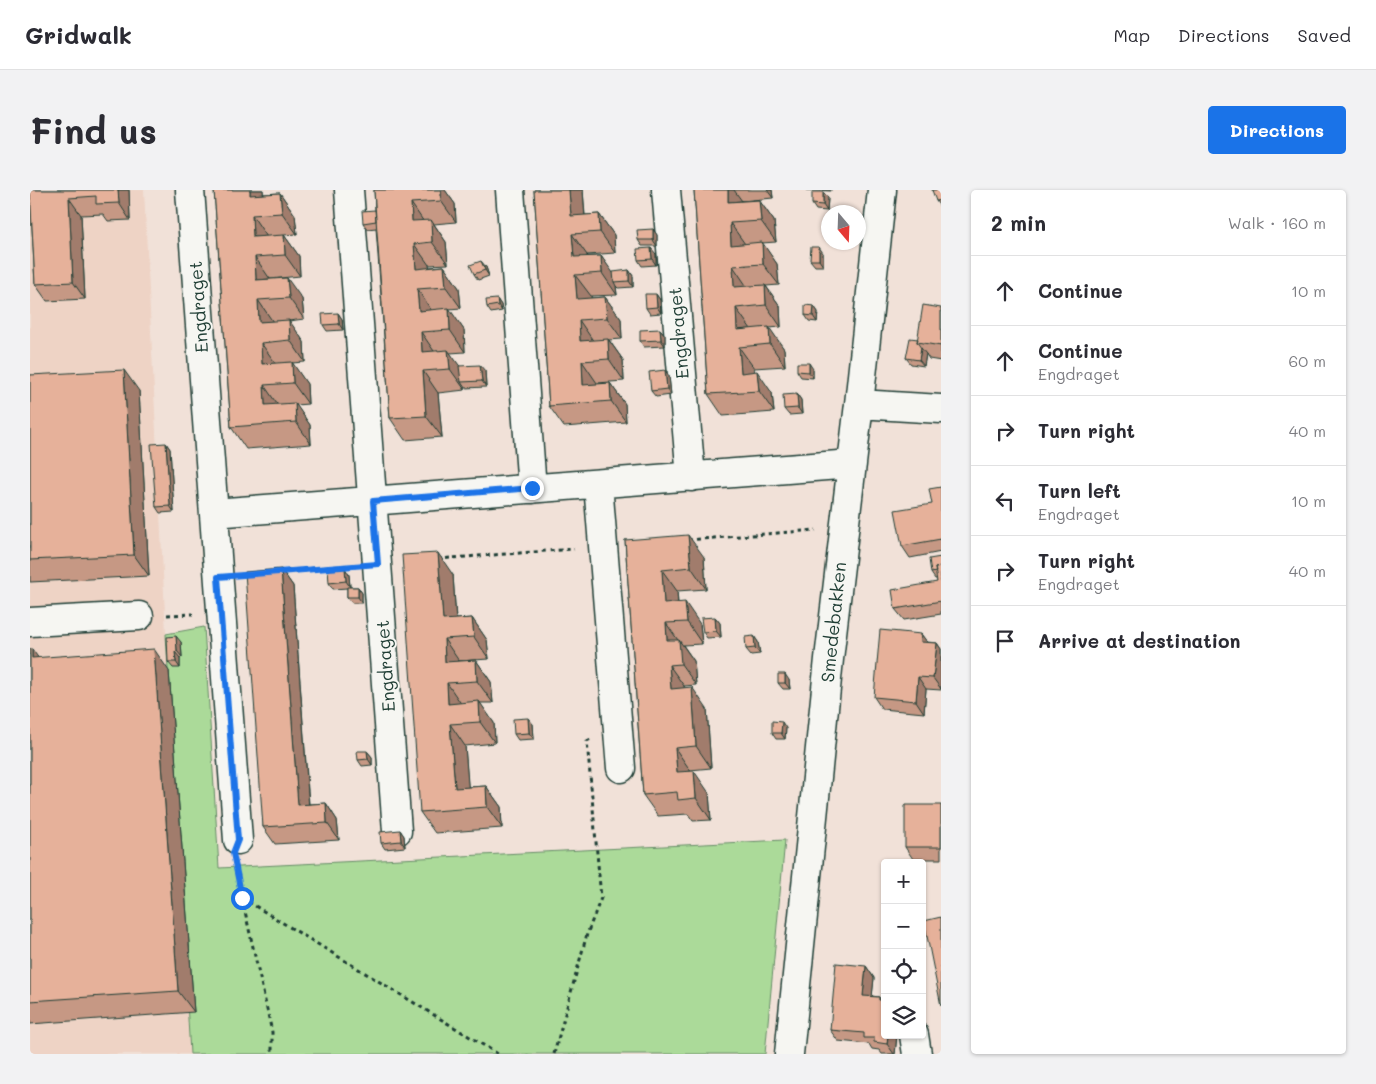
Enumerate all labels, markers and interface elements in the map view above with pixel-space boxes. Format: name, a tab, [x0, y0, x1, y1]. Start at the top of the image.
text: Gridwalk	[25, 19, 132, 50]
text: Map	[1113, 23, 1150, 47]
text: Directions	[1178, 23, 1270, 47]
text: Saved	[1298, 23, 1351, 47]
button: Directions	[1208, 106, 1346, 154]
text: Find us	[30, 107, 157, 153]
north arrow	[821, 205, 866, 250]
text: 2 min	[991, 209, 1046, 236]
text: Walk · 160 m	[1228, 212, 1326, 233]
street label: Engdraget	[183, 260, 213, 354]
icon: ahead	[991, 277, 1019, 305]
text: Continue	[1038, 278, 1123, 303]
text: 10 m	[1291, 280, 1326, 301]
street label: Engdraget	[662, 286, 694, 380]
text: Continue	[1038, 338, 1123, 363]
icon: ahead	[991, 347, 1019, 375]
text: 60 m	[1289, 350, 1326, 371]
text: Engdraget	[1038, 363, 1120, 384]
icon: right	[991, 417, 1019, 445]
text: Turn right	[1038, 418, 1135, 443]
text: 40 m	[1289, 420, 1326, 441]
route end	[521, 477, 544, 500]
text: Turn left	[1038, 478, 1121, 503]
icon: left	[991, 487, 1019, 515]
text: 10 m	[1291, 490, 1326, 511]
text: Engdraget	[1038, 503, 1120, 524]
text: Turn right	[1038, 548, 1135, 573]
icon: right	[991, 557, 1019, 585]
text: 40 m	[1289, 560, 1326, 581]
street label: Smedebakken	[815, 561, 851, 683]
text: Engdraget	[1038, 573, 1120, 594]
street label: Engdraget	[370, 619, 400, 713]
icon: arrive	[991, 627, 1019, 655]
text: Arrive at destination	[1038, 628, 1241, 653]
map controls	[881, 859, 926, 1039]
button: +	[881, 859, 926, 904]
route start	[231, 887, 254, 910]
button: −	[881, 904, 926, 949]
button: locate	[881, 949, 926, 994]
button: layers	[881, 994, 926, 1039]

